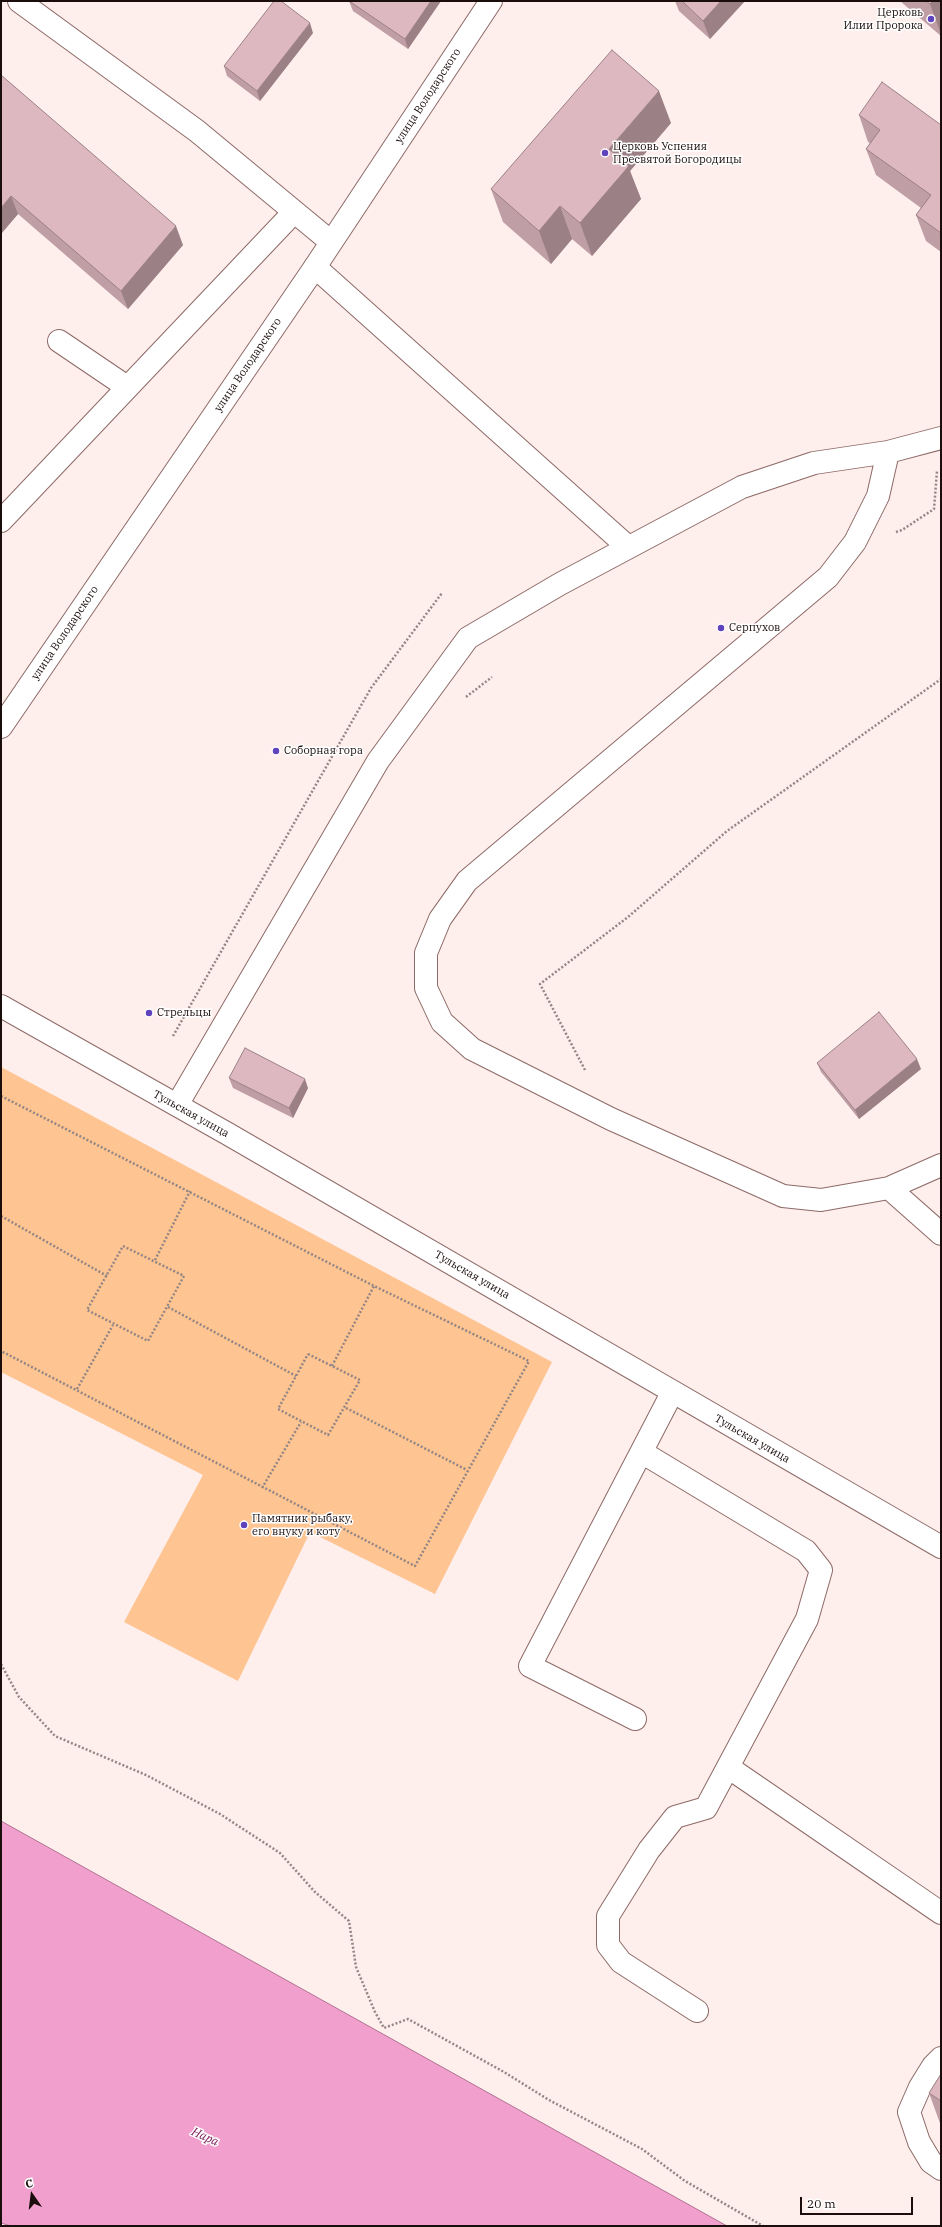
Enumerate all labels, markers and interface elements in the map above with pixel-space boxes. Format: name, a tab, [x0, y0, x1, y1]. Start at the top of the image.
place label: Церковь Илии Пророка	[844, 6, 923, 32]
marker: Церковь Илии Пророка	[926, 14, 936, 24]
street label: улица Володарского	[392, 46, 464, 146]
place label: Церковь Успения Пресвятой Богородицы	[613, 140, 742, 166]
marker: Церковь Успения Пресвятой Богородицы	[600, 148, 610, 158]
street label: улица Володарского	[212, 315, 284, 415]
street label: улица Володарского	[29, 583, 101, 683]
place label: Серпухов	[729, 621, 780, 635]
marker: Серпухов	[716, 623, 726, 633]
place label: Соборная гора	[284, 744, 363, 758]
marker: Соборная гора	[271, 746, 281, 756]
place label: Стрельцы	[157, 1006, 211, 1020]
marker: Стрельцы	[144, 1008, 154, 1018]
street label: Тульская улица	[151, 1088, 231, 1140]
street label: Тульская улица	[432, 1248, 512, 1302]
street label: Тульская улица	[712, 1412, 792, 1466]
place label: Памятник рыбаку, его внуку и коту	[252, 1512, 353, 1538]
marker: Памятник рыбаку, его внуку и коту	[239, 1520, 249, 1530]
water label: Нара	[189, 2125, 221, 2149]
north arrow	[12, 2175, 52, 2215]
text: С	[24, 2176, 34, 2191]
scale bar	[802, 2189, 915, 2215]
text: 20 m	[807, 2196, 836, 2211]

